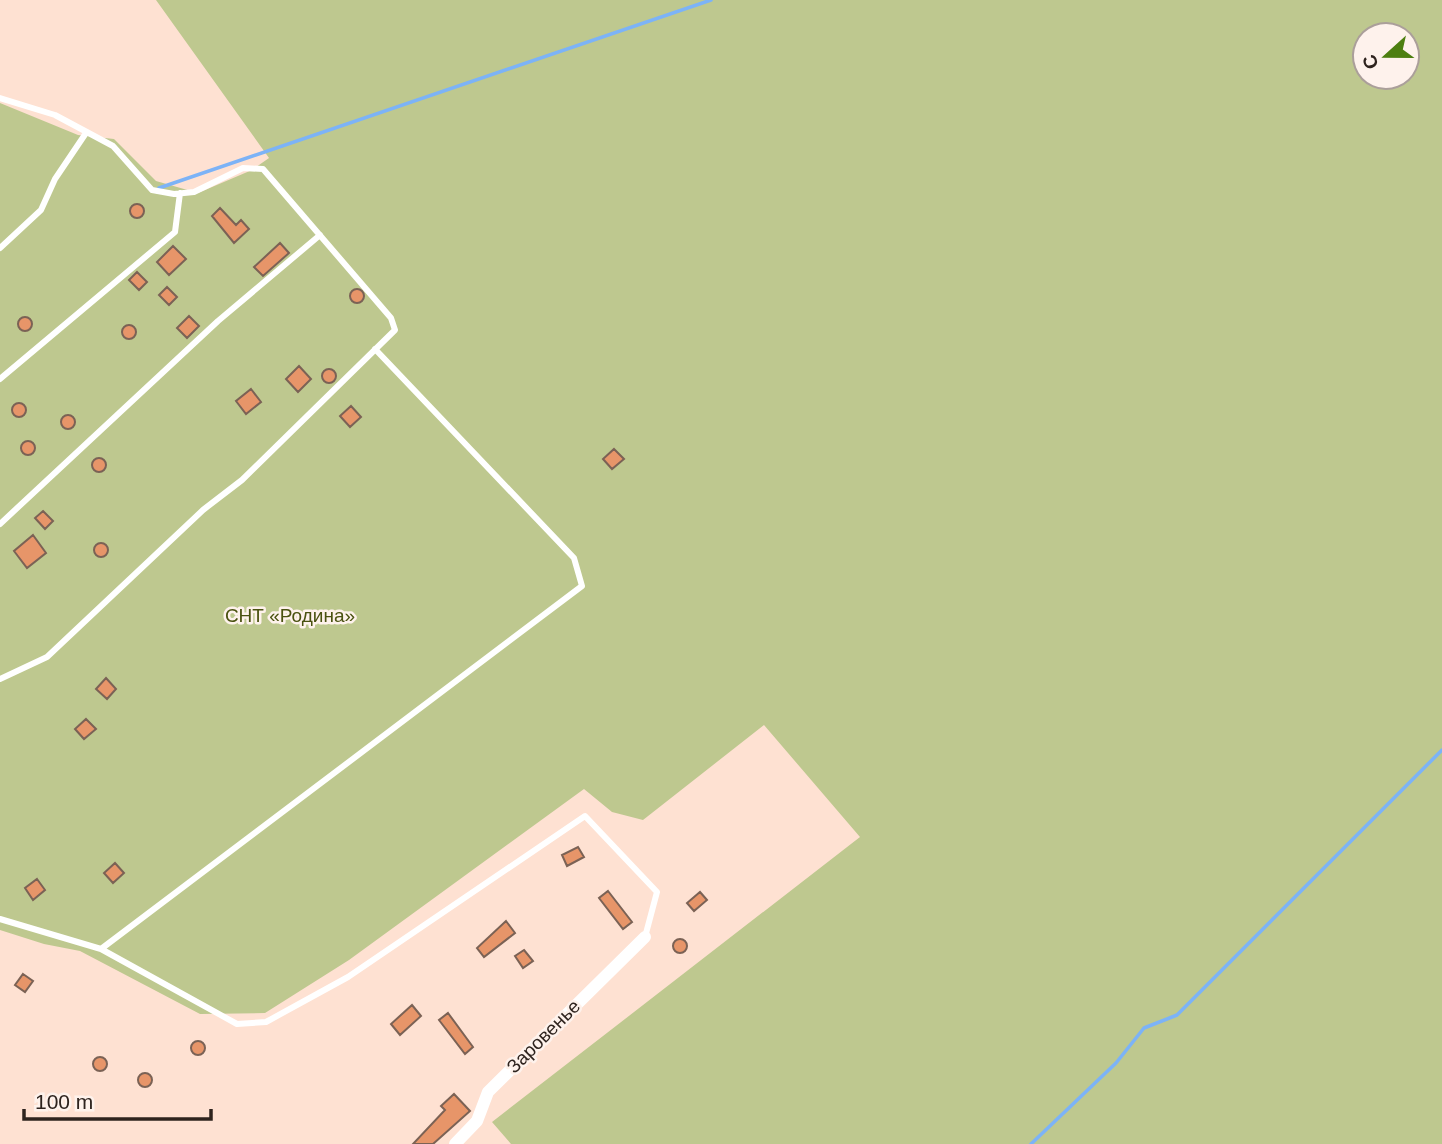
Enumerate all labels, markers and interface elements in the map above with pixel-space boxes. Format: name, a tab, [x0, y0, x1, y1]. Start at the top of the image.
north arrow	[1351, 21, 1421, 91]
text: С	[1358, 51, 1383, 72]
park label: СНТ «Родина»	[225, 605, 355, 626]
street label: Заровенье	[502, 995, 584, 1077]
scale bar	[24, 1078, 212, 1122]
text: 100 m	[35, 1090, 93, 1113]

